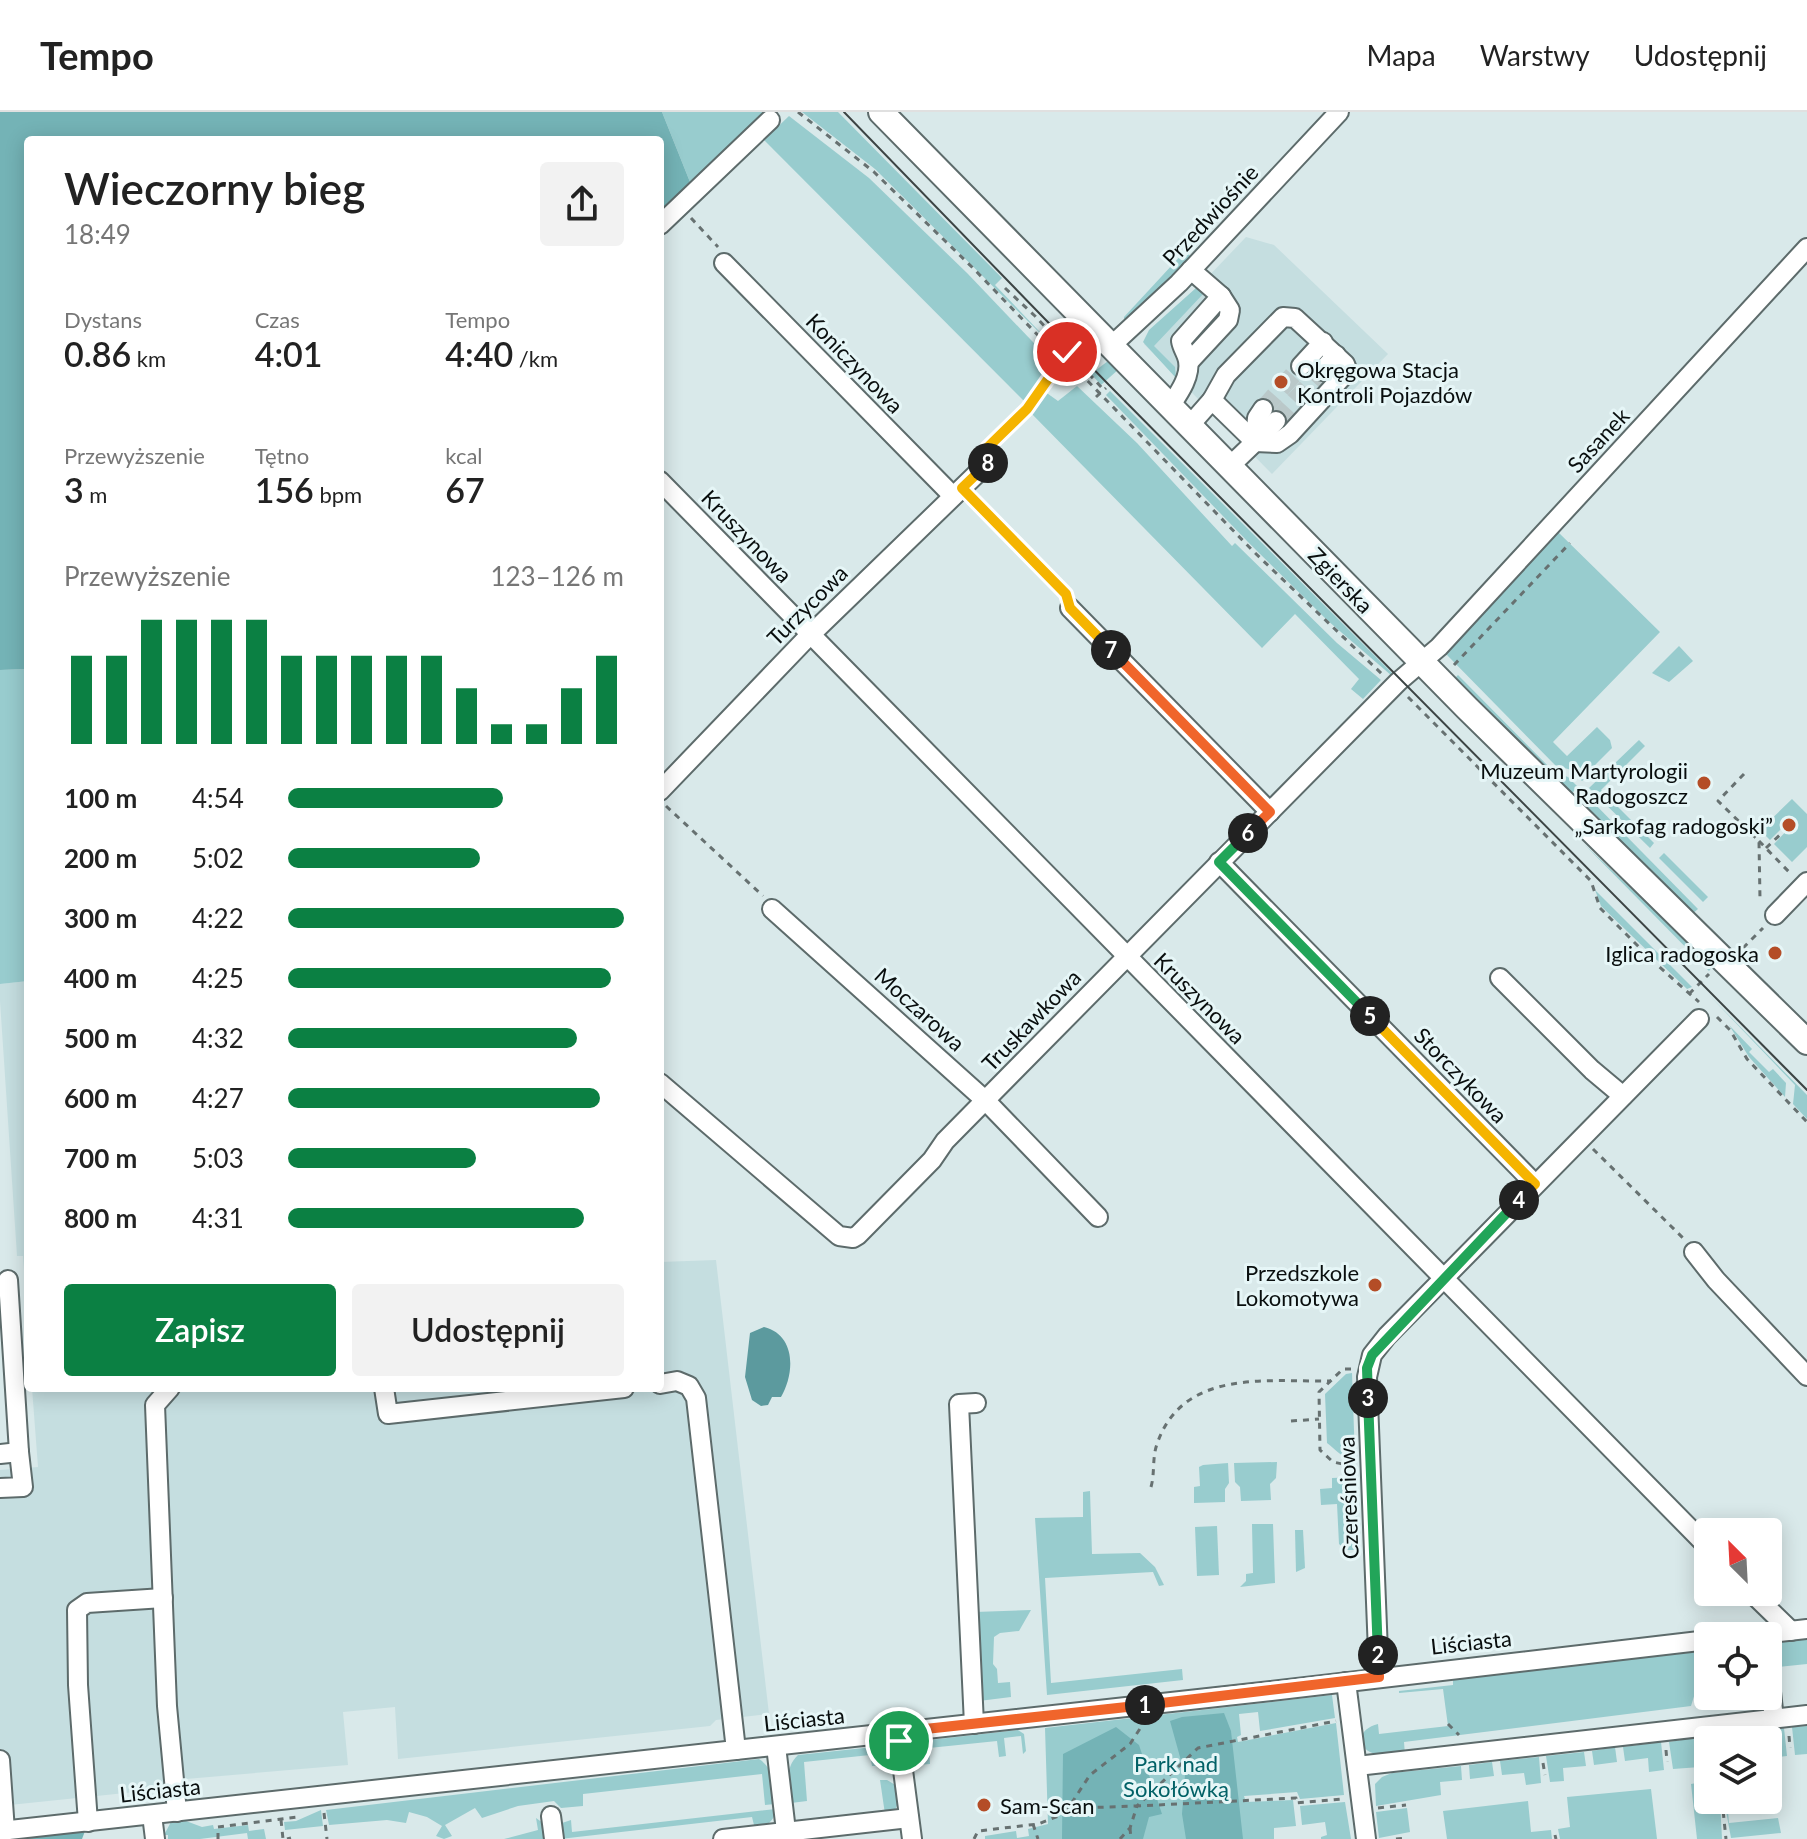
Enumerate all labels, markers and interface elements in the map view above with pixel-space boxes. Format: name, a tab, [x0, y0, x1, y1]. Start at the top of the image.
text: Tempo	[40, 32, 154, 78]
text: Mapa	[1367, 38, 1436, 72]
text: Warstwy	[1480, 38, 1590, 72]
text: Udostępnij	[1634, 38, 1767, 72]
street label: Przedwiośnie	[1156, 159, 1264, 271]
text: Wieczorny bieg	[64, 162, 365, 214]
button: share	[540, 162, 624, 246]
text: 18:49	[64, 218, 131, 250]
text: Dystans	[64, 306, 142, 333]
text: Czas	[255, 306, 300, 333]
text: Tempo	[445, 306, 510, 333]
street label: Koniczynowa	[801, 308, 909, 418]
pin	[1033, 318, 1101, 386]
icon: check	[1045, 330, 1089, 374]
text: 0.86	[64, 333, 131, 374]
text: 4:01	[255, 333, 322, 374]
text: 4:40	[445, 333, 513, 374]
text: km	[131, 345, 166, 372]
text: /km	[513, 345, 558, 372]
place label: Okręgowa Stacja Kontroli Pojazdów	[1297, 356, 1472, 408]
marker: Okręgowa Stacja Kontroli Pojazdów	[1272, 373, 1290, 391]
street label: Sasanek	[1561, 402, 1635, 478]
text: Przewyższenie	[64, 442, 205, 469]
text: Tętno	[255, 442, 309, 469]
text: kcal	[445, 442, 483, 469]
pin: 8	[968, 443, 1008, 483]
text: 8	[982, 449, 994, 476]
text: 3	[64, 469, 84, 510]
text: 156	[255, 469, 314, 510]
text: 67	[445, 469, 485, 510]
text: m	[84, 481, 107, 508]
text: bpm	[314, 481, 362, 508]
street label: Kruszynowa	[696, 484, 798, 588]
street label: Zgierska	[1303, 542, 1379, 618]
street label: Turzycowa	[761, 559, 853, 651]
text: Przewyższenie	[64, 560, 230, 592]
text: 123–126 m	[490, 560, 624, 592]
pin: 7	[1091, 630, 1131, 670]
text: 7	[1105, 636, 1117, 663]
place label: Muzeum Martyrologii Radogoszcz	[1480, 757, 1688, 809]
marker: Muzeum Martyrologii Radogoszcz	[1695, 774, 1713, 792]
text: 100 m	[64, 782, 137, 814]
text: 4:54	[192, 782, 244, 814]
place label: „Sarkofag radogoski”	[1574, 812, 1773, 839]
pin: 6	[1228, 813, 1268, 853]
marker: „Sarkofag radogoski”	[1780, 816, 1798, 834]
text: 6	[1242, 819, 1254, 846]
text: 200 m	[64, 842, 137, 874]
text: 5:02	[192, 842, 244, 874]
text: 300 m	[64, 902, 137, 934]
text: 4:22	[192, 902, 244, 934]
place label: Iglica radogoska	[1605, 940, 1759, 967]
marker: Iglica radogoska	[1766, 944, 1784, 962]
street label: Kruszynowa	[1149, 947, 1251, 1049]
text: 400 m	[64, 962, 137, 994]
text: 4:25	[192, 962, 244, 994]
street label: Moczarowa	[869, 962, 971, 1056]
street label: Truskawkowa	[976, 964, 1086, 1076]
pin: 5	[1350, 996, 1390, 1036]
text: 5	[1364, 1002, 1376, 1029]
text: 500 m	[64, 1022, 137, 1054]
text: 4:32	[192, 1022, 244, 1054]
street label: Storczykowa	[1409, 1022, 1513, 1128]
text: 600 m	[64, 1082, 137, 1114]
text: 4:27	[192, 1082, 244, 1114]
text: 700 m	[64, 1142, 137, 1174]
text: 5:03	[192, 1142, 244, 1174]
pin: 4	[1499, 1180, 1539, 1220]
text: 4	[1513, 1186, 1525, 1213]
text: 800 m	[64, 1202, 137, 1234]
text: 4:31	[192, 1202, 244, 1234]
place label: Przedszkole Lokomotywa	[1235, 1259, 1359, 1311]
marker: Przedszkole Lokomotywa	[1366, 1276, 1384, 1294]
button: Zapisz	[64, 1284, 336, 1376]
button: Udostępnij	[352, 1284, 624, 1376]
pin: 3	[1348, 1378, 1388, 1418]
text: 3	[1362, 1384, 1374, 1411]
street label: Czereśniowa	[1332, 1436, 1364, 1560]
north arrow	[1694, 1518, 1782, 1606]
map controls	[1694, 1518, 1782, 1814]
button: locate	[1694, 1622, 1782, 1710]
street label: Liściasta	[1429, 1624, 1513, 1660]
pin: 2	[1358, 1635, 1398, 1675]
text: 2	[1372, 1641, 1384, 1668]
pin: 1	[1125, 1685, 1165, 1725]
text: 1	[1139, 1691, 1151, 1718]
street label: Liściasta	[762, 1701, 846, 1737]
pin	[865, 1707, 933, 1775]
icon: arrive	[877, 1719, 921, 1763]
button: layers	[1694, 1726, 1782, 1814]
park label: Park nad Sokołówką	[1123, 1750, 1229, 1802]
street label: Liściasta	[118, 1772, 202, 1808]
place label: Sam-Scan	[1000, 1792, 1095, 1819]
marker: Sam-Scan	[975, 1796, 993, 1814]

